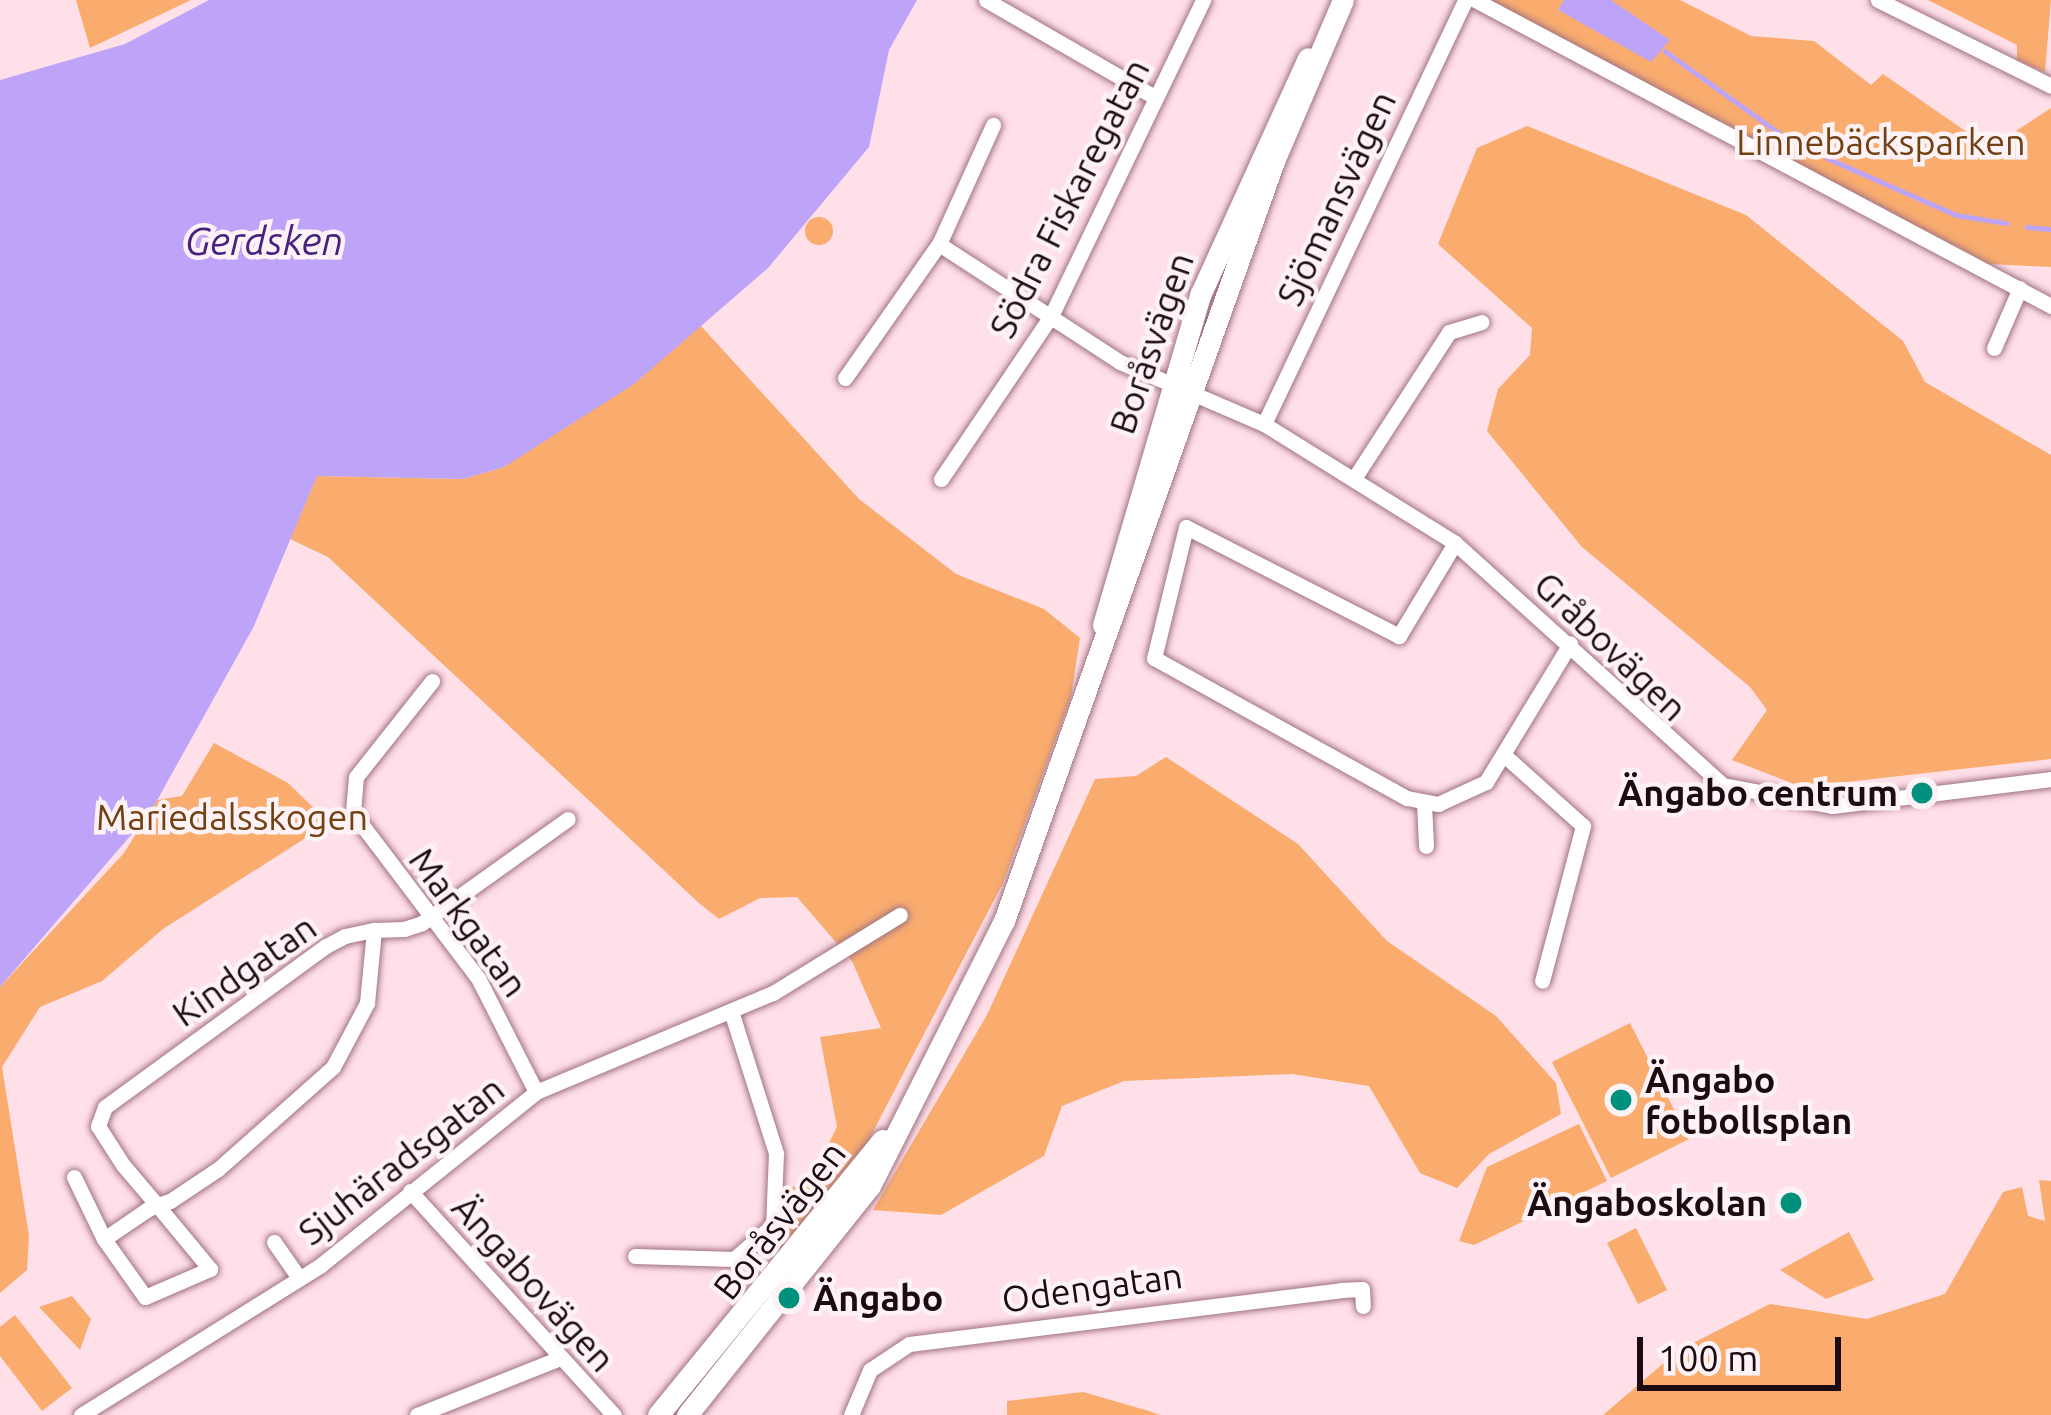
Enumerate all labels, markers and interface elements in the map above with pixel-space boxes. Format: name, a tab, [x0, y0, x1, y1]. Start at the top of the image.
street label: Södra Fiskaregatan	[980, 51, 1158, 345]
street label: Sjömansvägen	[1267, 84, 1405, 312]
park label: Linnebäcksparken	[1736, 120, 2026, 164]
water label: Gerdsken	[185, 218, 343, 264]
street label: Boråsvägen	[1100, 247, 1202, 439]
street label: Gråbovägen	[1526, 563, 1696, 729]
place label: Ängabo centrum	[1618, 771, 1898, 815]
marker: Ängabo centrum	[1909, 780, 1935, 806]
park label: Mariedalsskogen	[96, 795, 368, 839]
street label: Markgatan	[401, 839, 537, 1005]
street label: Kindgatan	[164, 905, 324, 1035]
place label: Ängabo fotbollsplan	[1645, 1057, 1852, 1142]
street label: Sjuhäradsgatan	[290, 1067, 512, 1253]
marker: Ängabo fotbollsplan	[1608, 1087, 1634, 1113]
street label: Boråsvägen	[704, 1132, 854, 1308]
place label: Ängaboskolan	[1527, 1181, 1767, 1225]
street label: Ängabovägen	[444, 1186, 624, 1380]
marker: Ängaboskolan	[1778, 1190, 1804, 1216]
street label: Odengatan	[999, 1253, 1185, 1321]
place label: Ängabo	[813, 1276, 943, 1320]
marker: Ängabo	[776, 1285, 802, 1311]
scale bar	[1643, 1313, 1847, 1387]
text: 100 m	[1658, 1337, 1758, 1378]

